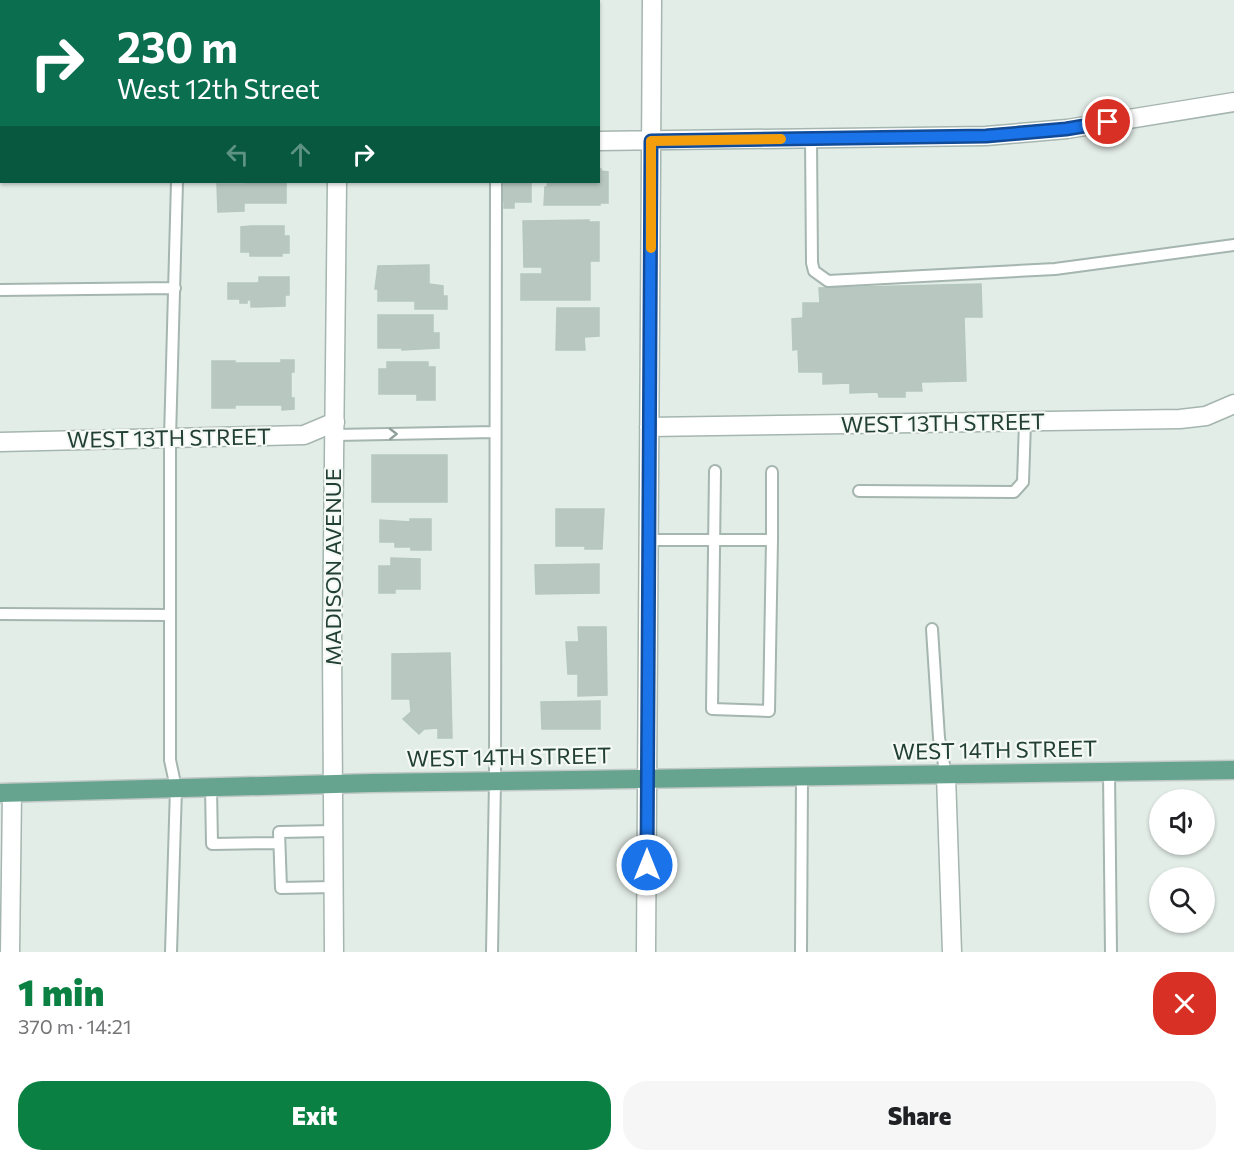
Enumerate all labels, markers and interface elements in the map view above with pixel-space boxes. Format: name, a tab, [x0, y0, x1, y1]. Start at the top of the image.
text: 230 m	[117, 20, 238, 72]
icon: right	[18, 24, 96, 102]
text: West 12th Street	[117, 72, 320, 105]
pin	[1082, 96, 1133, 147]
icon: arrive	[1091, 105, 1124, 138]
icon: left	[221, 138, 254, 171]
icon: ahead	[284, 138, 317, 171]
icon: right	[347, 138, 380, 171]
street label: WEST 13TH STREET	[841, 407, 1045, 438]
street label: WEST 13TH STREET	[67, 422, 271, 453]
one-way arrow	[389, 428, 398, 440]
street label: MADISON AVENUE	[319, 468, 346, 666]
street label: WEST 14TH STREET	[892, 734, 1098, 765]
street label: WEST 14TH STREET	[406, 741, 612, 772]
map controls	[1149, 789, 1215, 933]
button: sound	[1149, 789, 1215, 855]
position arrow	[615, 833, 679, 897]
button: search	[1149, 867, 1215, 933]
text: 1 min	[18, 969, 104, 1013]
button: close	[1153, 972, 1216, 1035]
text: 370 m · 14:21	[18, 1014, 131, 1038]
button: Exit	[18, 1081, 611, 1150]
button: Share	[623, 1081, 1216, 1150]

